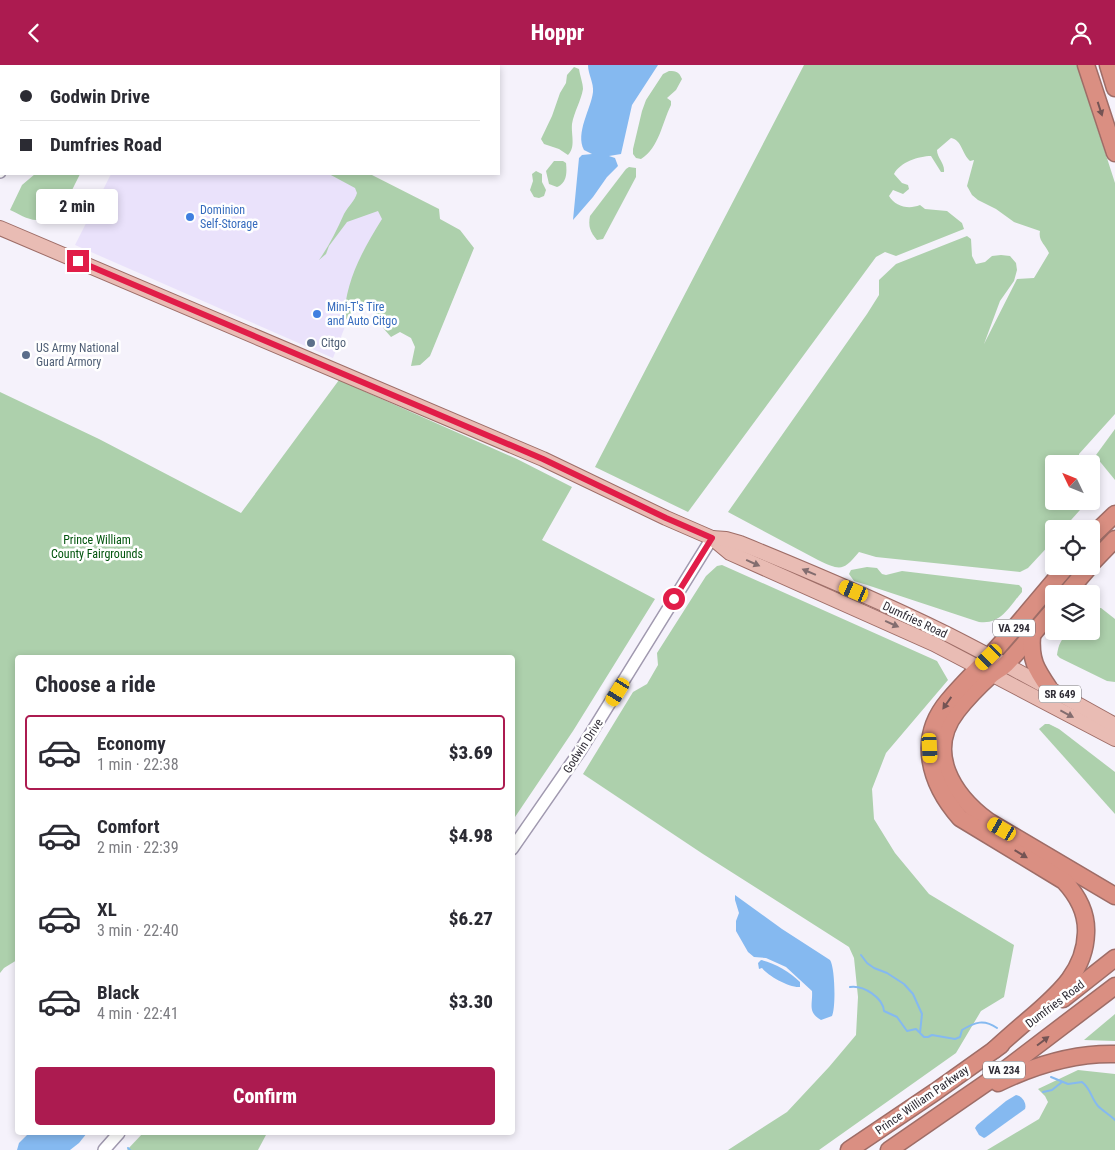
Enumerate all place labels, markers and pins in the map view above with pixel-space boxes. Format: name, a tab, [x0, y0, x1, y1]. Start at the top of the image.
place label: Dominion Self-Storage	[200, 203, 258, 231]
marker: Dominion Self-Storage	[184, 211, 196, 223]
place label: Mini-T's Tire and Auto Citgo	[327, 300, 397, 328]
marker: Mini-T's Tire and Auto Citgo	[311, 308, 323, 320]
place label: Citgo	[321, 336, 346, 350]
marker: Citgo	[305, 337, 317, 349]
place label: US Army National Guard Armory	[36, 341, 119, 369]
marker: US Army National Guard Armory	[20, 349, 32, 361]

